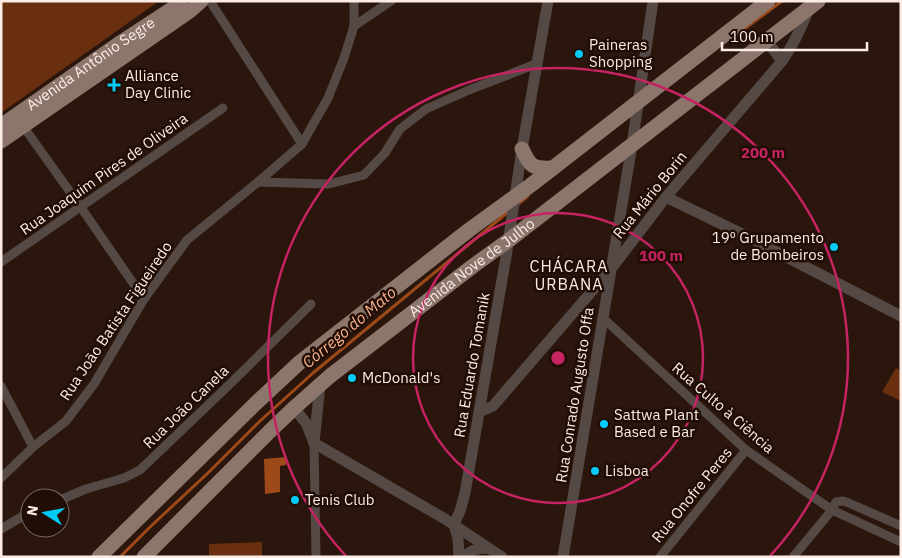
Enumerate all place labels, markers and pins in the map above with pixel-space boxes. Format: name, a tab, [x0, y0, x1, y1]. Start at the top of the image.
place label: Paineras Shopping	[589, 35, 652, 71]
marker: Paineras Shopping	[573, 48, 585, 60]
place label: Alliance Day Clinic	[125, 66, 191, 102]
marker: Alliance Day Clinic	[107, 78, 121, 92]
place label: 19º Grupamento de Bombeiros	[712, 228, 824, 264]
marker: 19º Grupamento de Bombeiros	[828, 241, 840, 253]
centre of rings	[549, 349, 567, 367]
place label: McDonald's	[362, 368, 440, 387]
marker: McDonald's	[346, 372, 358, 384]
place label: Sattwa Plant Based e Bar	[614, 405, 699, 441]
marker: Sattwa Plant Based e Bar	[598, 418, 610, 430]
place label: Lisboa	[605, 461, 649, 480]
marker: Lisboa	[589, 465, 601, 477]
place label: Tenis Club	[305, 490, 375, 509]
marker: Tenis Club	[289, 494, 301, 506]

